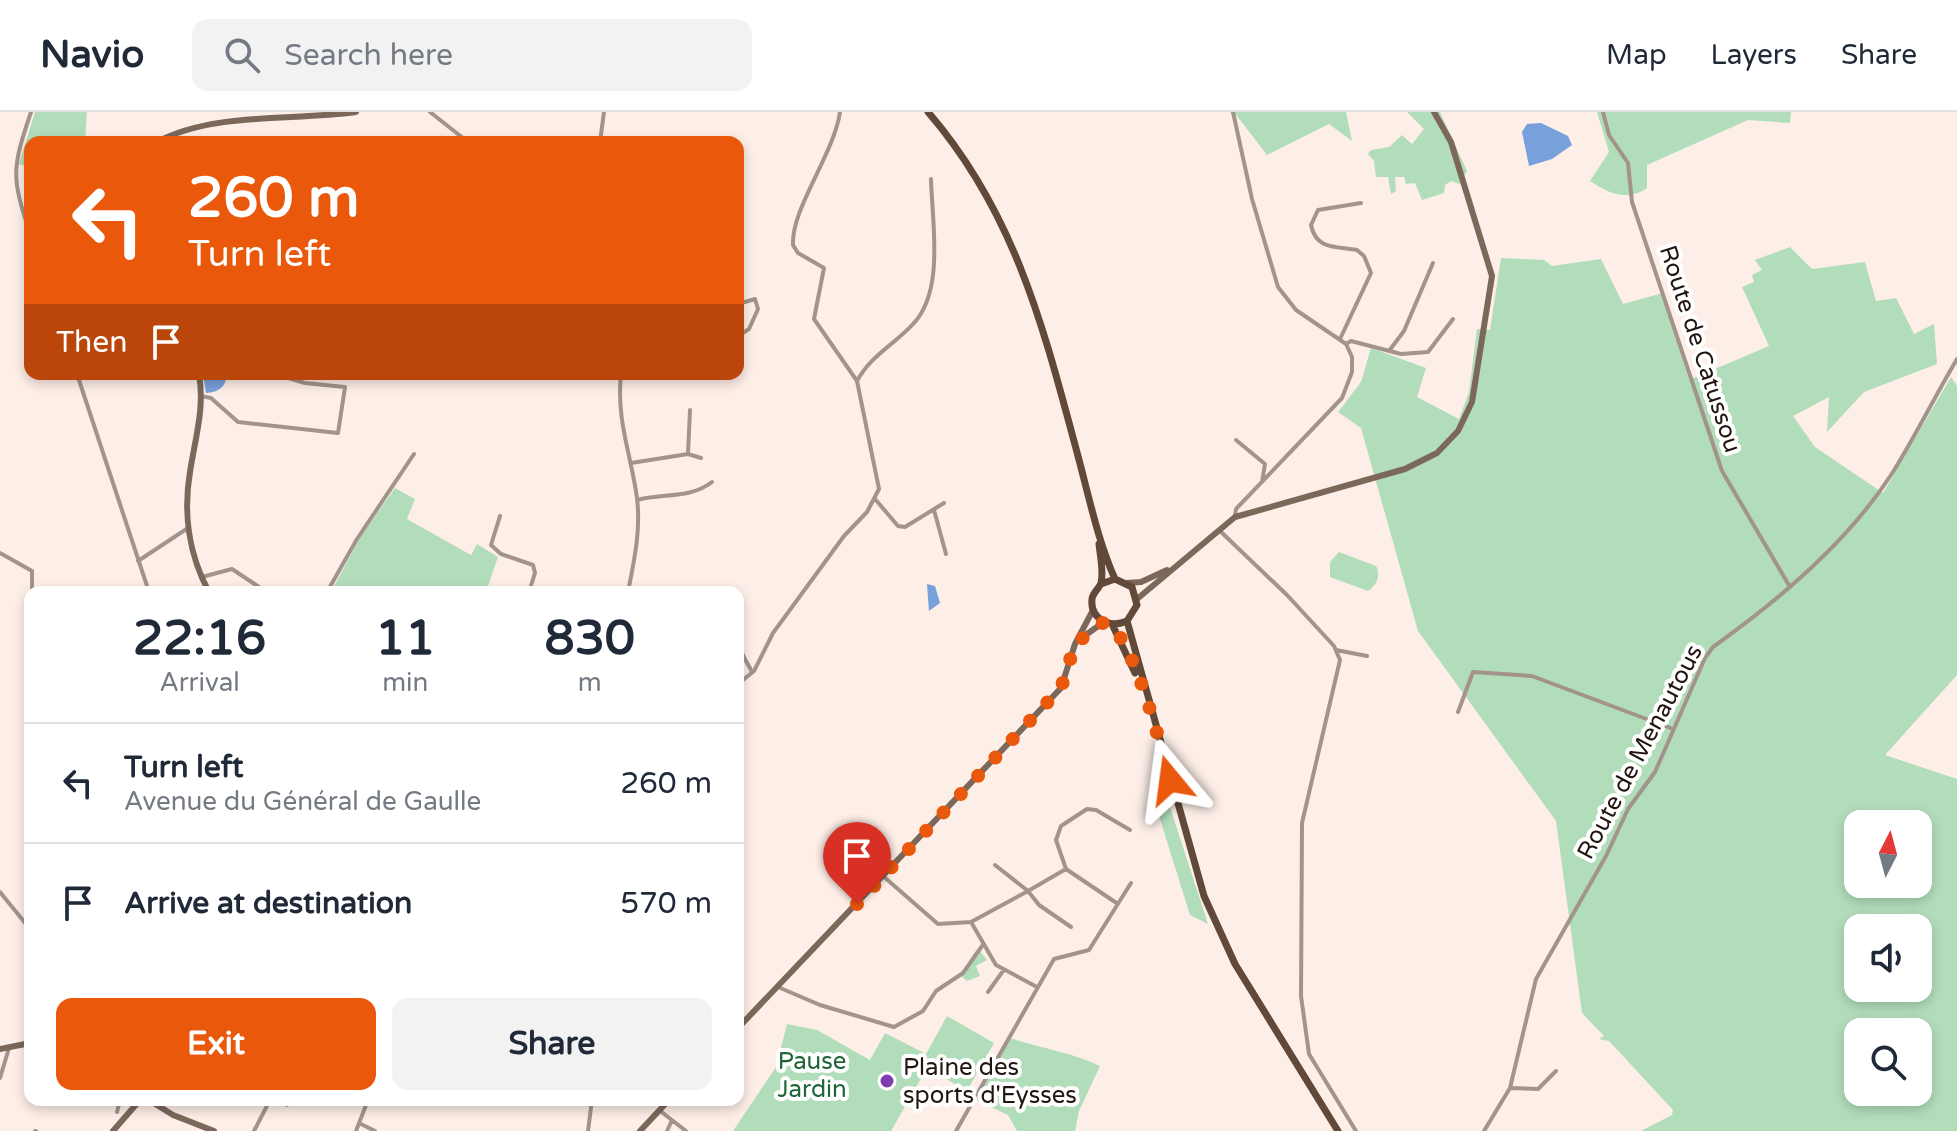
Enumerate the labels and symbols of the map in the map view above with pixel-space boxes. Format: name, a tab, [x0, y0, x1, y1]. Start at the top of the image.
street label: Route de Catussou	[1653, 242, 1747, 456]
street label: Route de Menautous	[1571, 640, 1709, 864]
position arrow	[1128, 738, 1212, 822]
north arrow	[1844, 810, 1932, 898]
pin	[823, 822, 891, 904]
park label: Pause Jardin	[777, 1047, 847, 1104]
place label: Plaine des sports d'Eysses	[903, 1053, 1077, 1110]
marker: Plaine des sports d'Eysses	[878, 1072, 896, 1090]

